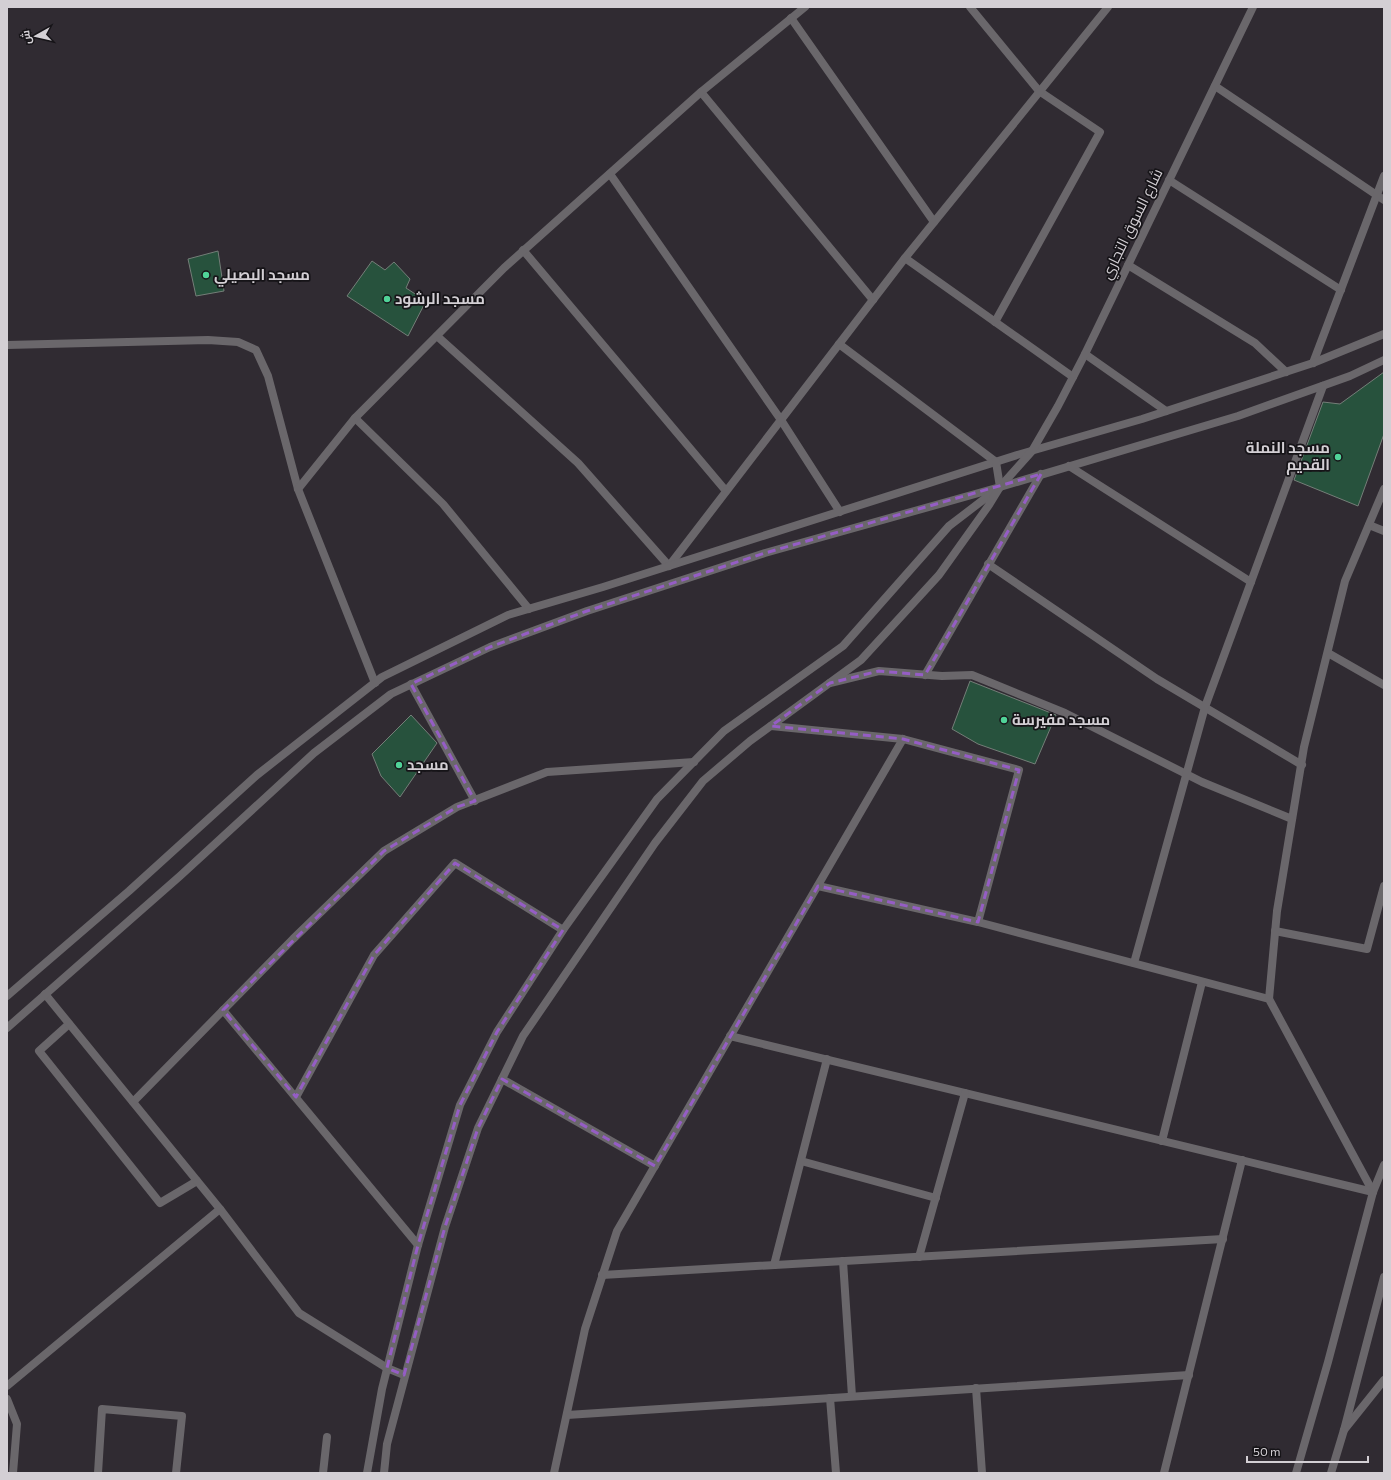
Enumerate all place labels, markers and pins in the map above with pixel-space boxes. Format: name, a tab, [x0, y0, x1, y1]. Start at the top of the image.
place label: مسجد البصيلي	[214, 265, 310, 287]
marker: مسجد البصيلي	[201, 270, 211, 280]
place label: مسجد الرشود	[395, 289, 485, 308]
marker: مسجد الرشود	[382, 294, 392, 304]
place label: مسجد النملة القديم	[1246, 438, 1330, 475]
marker: مسجد النملة القديم	[1333, 452, 1343, 462]
place label: مسجد مفيرسة	[1012, 710, 1110, 729]
marker: مسجد مفيرسة	[999, 715, 1009, 725]
place label: مسجد	[407, 755, 449, 773]
marker: مسجد	[394, 760, 404, 770]

